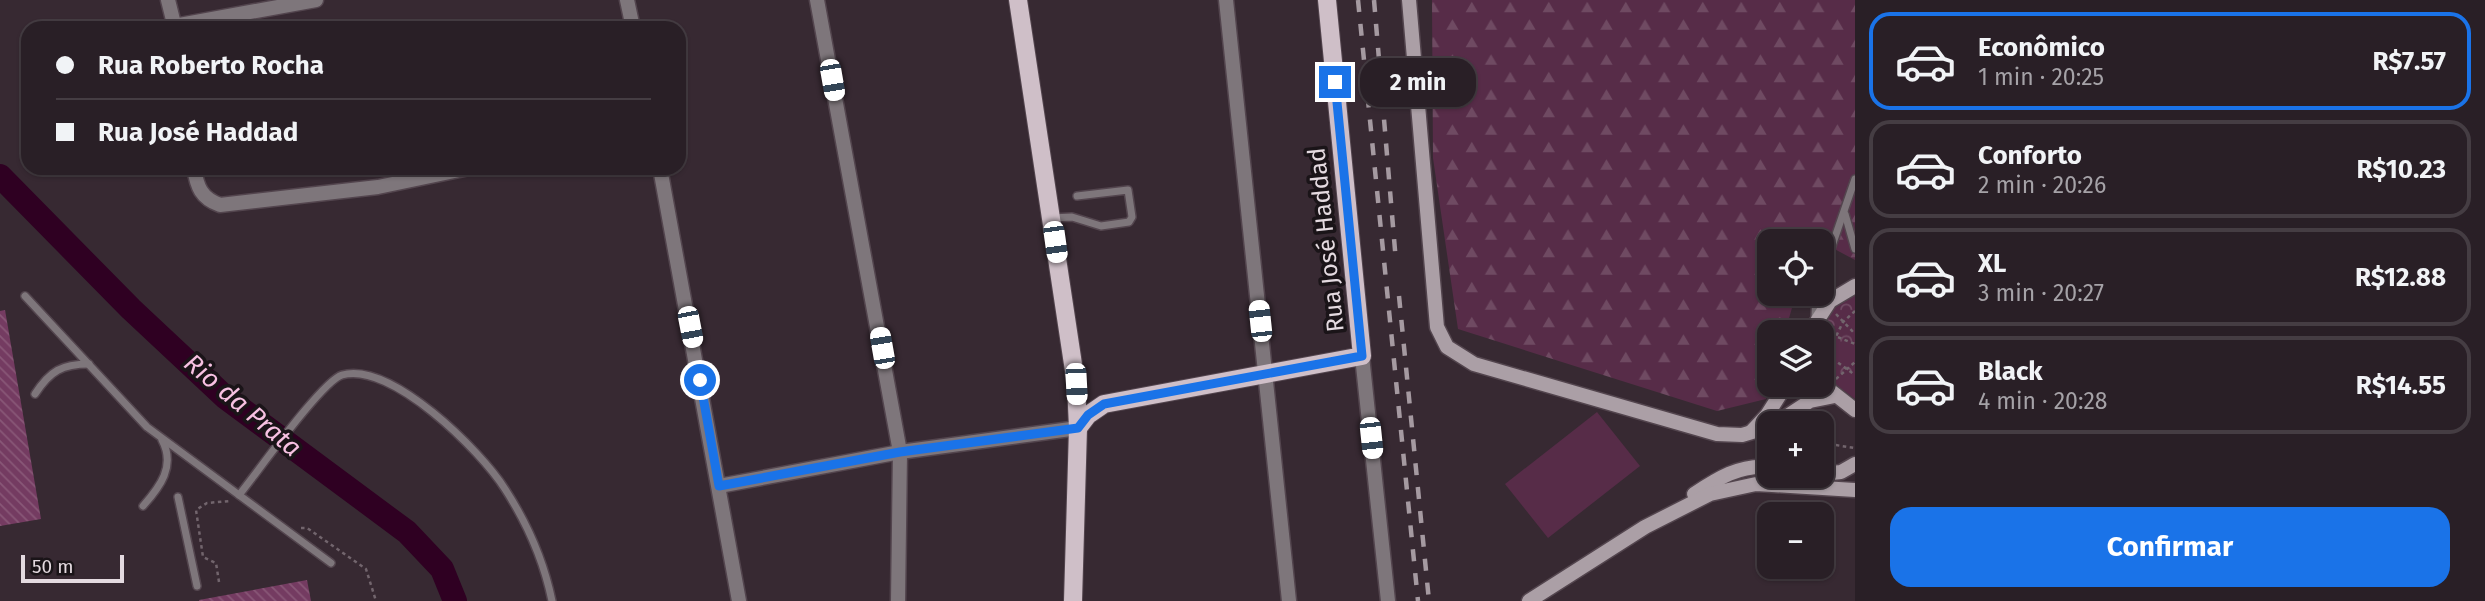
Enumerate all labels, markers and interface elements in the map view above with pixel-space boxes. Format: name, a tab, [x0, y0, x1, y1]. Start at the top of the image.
icon: car	[1894, 30, 1957, 93]
text: Econômico	[1978, 32, 2105, 63]
text: R$7.57	[2372, 46, 2446, 77]
text: Rua Roberto Rocha	[98, 50, 324, 81]
car	[819, 57, 846, 103]
callout: 2 min	[1360, 57, 1475, 106]
text: 1 min · 20:25	[1978, 63, 2104, 91]
route end	[1319, 66, 1351, 98]
text: 2 min	[1390, 68, 1446, 96]
text: Rua José Haddad	[98, 117, 298, 148]
icon: car	[1894, 138, 1957, 201]
text: Conforto	[1978, 140, 2082, 171]
street label: Rua José Haddad	[1302, 146, 1350, 334]
text: R$10.23	[2357, 154, 2446, 185]
text: 2 min · 20:26	[1978, 171, 2106, 199]
car	[1042, 220, 1069, 264]
map controls	[1757, 229, 1834, 579]
button: locate	[1757, 229, 1834, 306]
icon: car	[1894, 246, 1957, 309]
text: XL	[1978, 248, 2006, 279]
text: R$12.88	[2355, 262, 2446, 293]
text: 3 min · 20:27	[1978, 279, 2104, 307]
car	[1248, 299, 1273, 343]
car	[676, 304, 705, 350]
button: layers	[1757, 320, 1834, 397]
car	[869, 325, 896, 371]
water label: Rio da Prata	[178, 347, 308, 463]
icon: car	[1894, 354, 1957, 417]
text: Black	[1978, 356, 2043, 387]
car	[1065, 362, 1088, 406]
route start	[684, 364, 716, 396]
text: R$14.55	[2356, 370, 2446, 401]
text: 4 min · 20:28	[1978, 387, 2108, 415]
button: +	[1757, 411, 1834, 488]
car	[1359, 416, 1384, 460]
button: −	[1757, 502, 1834, 579]
button: Confirmar	[1890, 507, 2450, 587]
scale bar	[21, 552, 124, 584]
text: 50 m	[32, 555, 73, 578]

